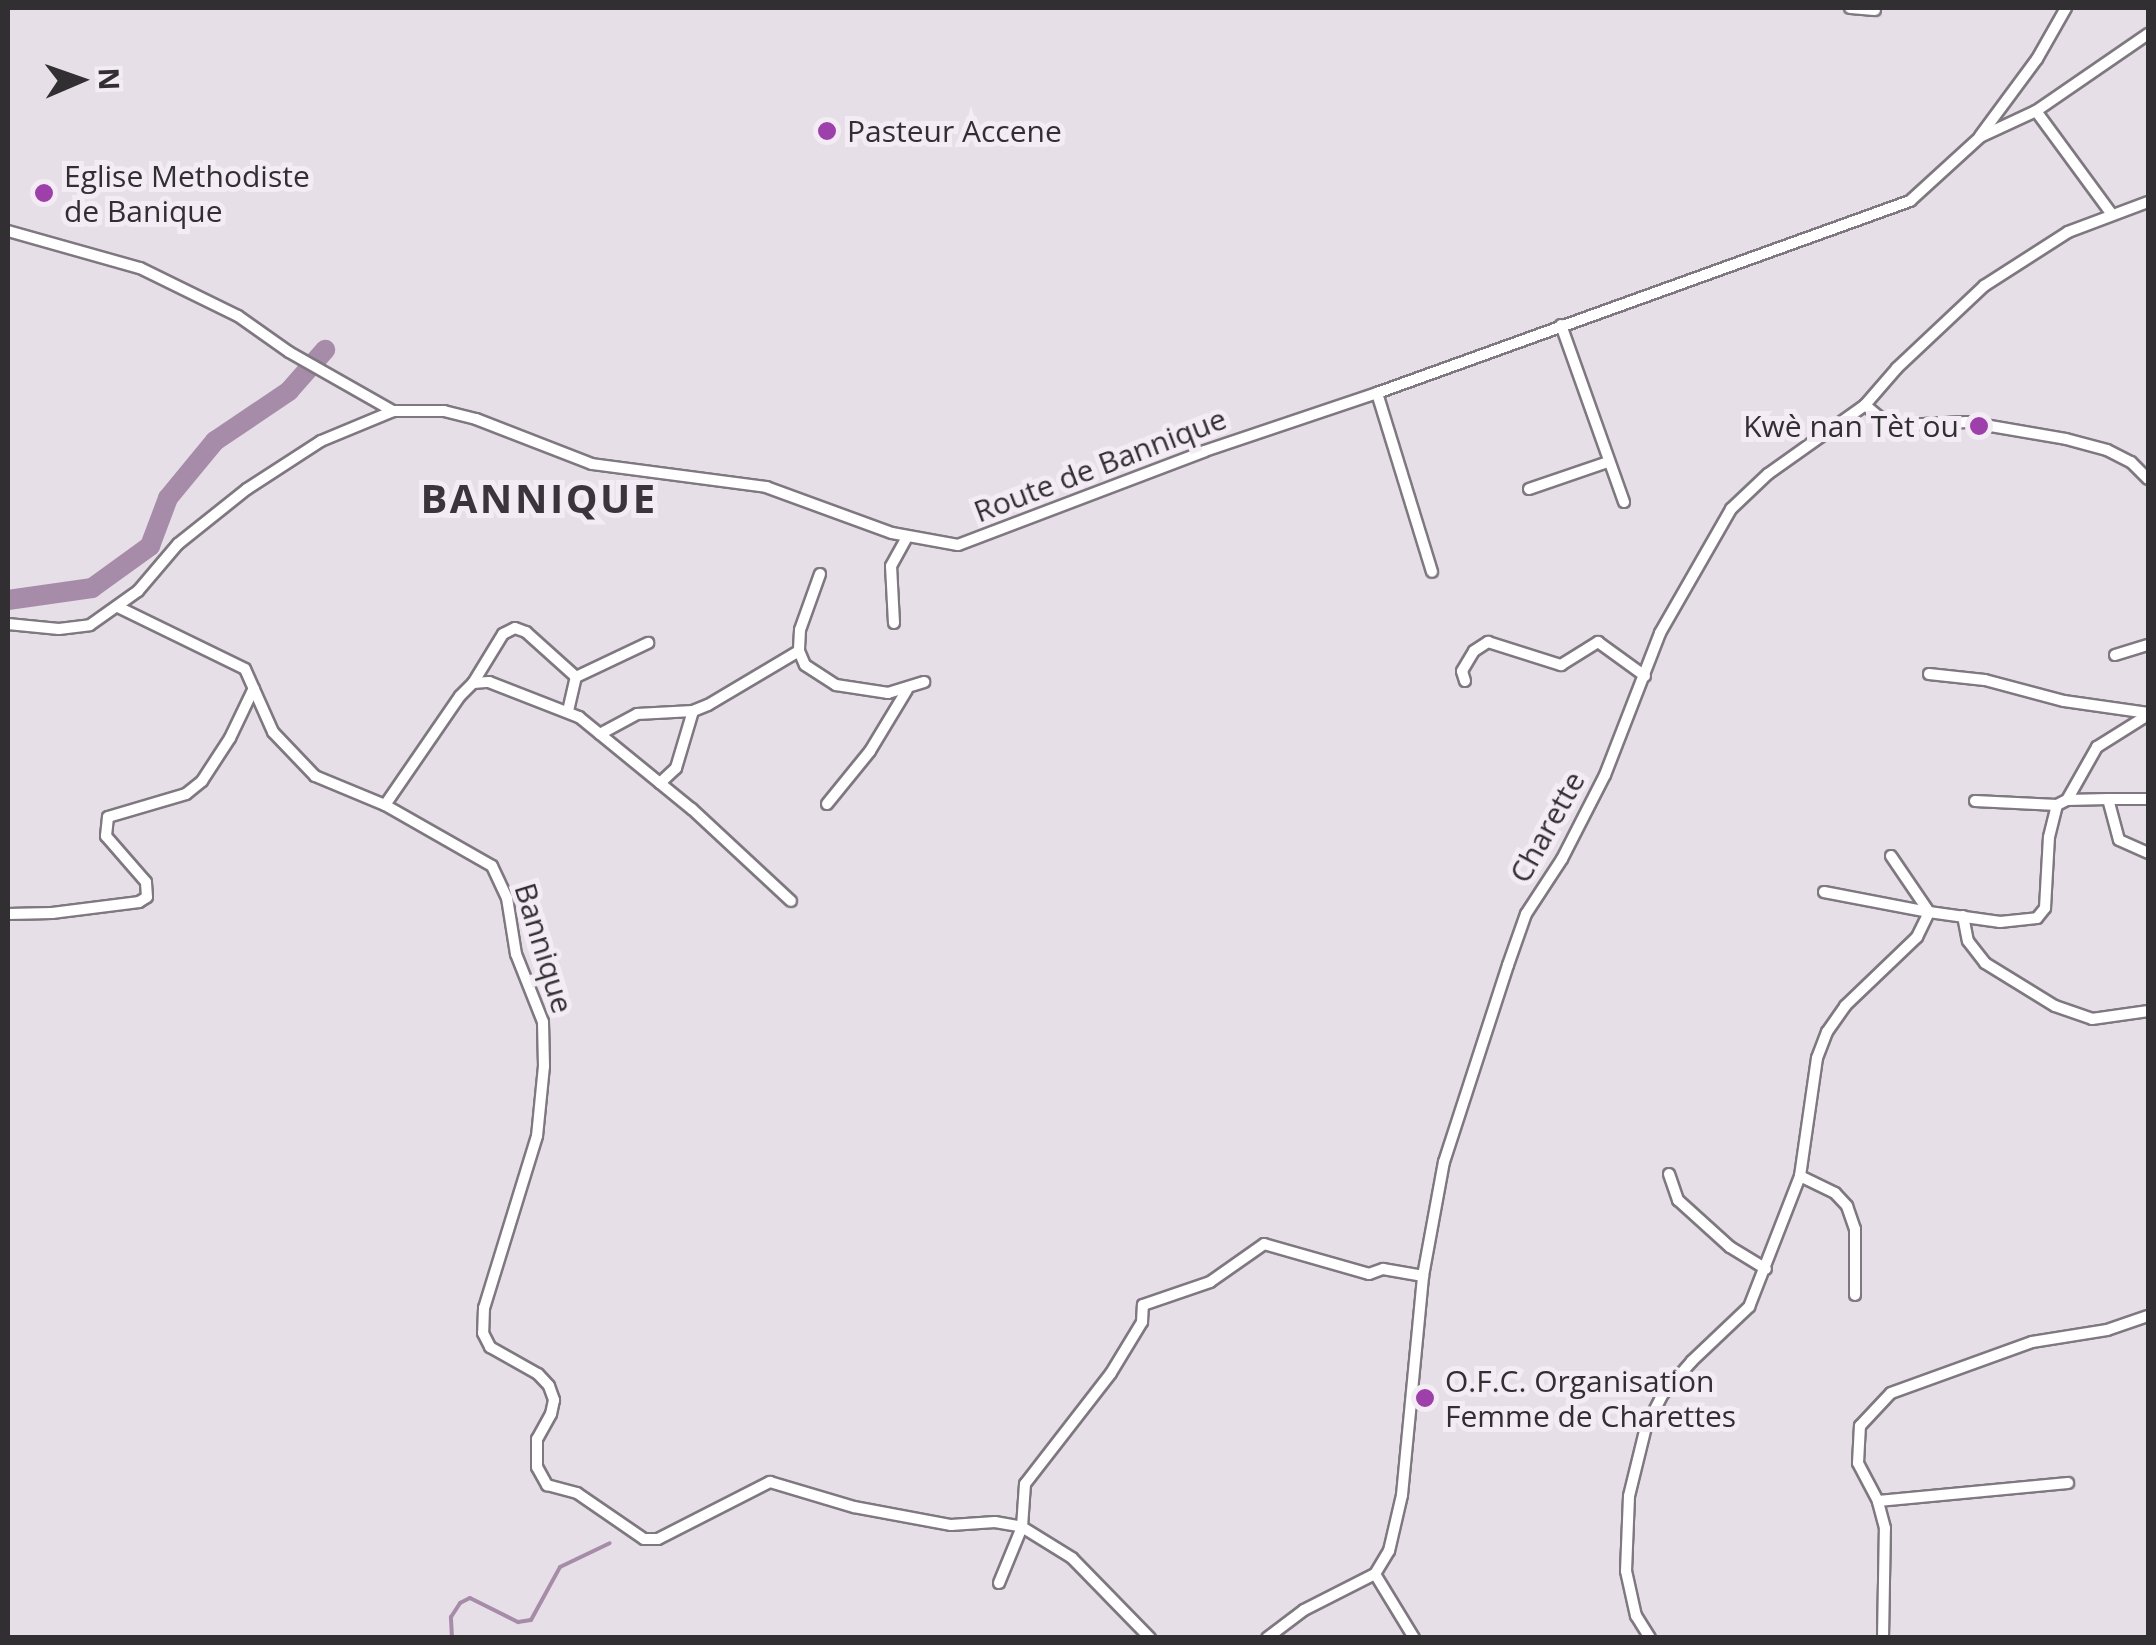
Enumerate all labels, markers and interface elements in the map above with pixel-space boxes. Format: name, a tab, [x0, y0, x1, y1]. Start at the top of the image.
north arrow	[30, 30, 130, 130]
text: N	[91, 67, 129, 91]
place label: Pasteur Accene	[847, 113, 1062, 149]
marker: Pasteur Accene	[816, 120, 838, 142]
place label: Eglise Methodiste de Banique	[64, 158, 310, 228]
marker: Eglise Methodiste de Banique	[33, 182, 55, 204]
street label: Route de Bannique	[969, 400, 1231, 530]
place label: Kwè nan Tèt ou	[1743, 408, 1959, 444]
marker: Kwè nan Tèt ou	[1968, 415, 1990, 437]
district label: BANNIQUE	[420, 474, 658, 522]
street label: Charette	[1502, 765, 1592, 889]
street label: Bannique	[507, 879, 581, 1017]
place label: O.F.C. Organisation Femme de Charettes	[1445, 1363, 1736, 1434]
marker: O.F.C. Organisation Femme de Charettes	[1414, 1387, 1436, 1409]

